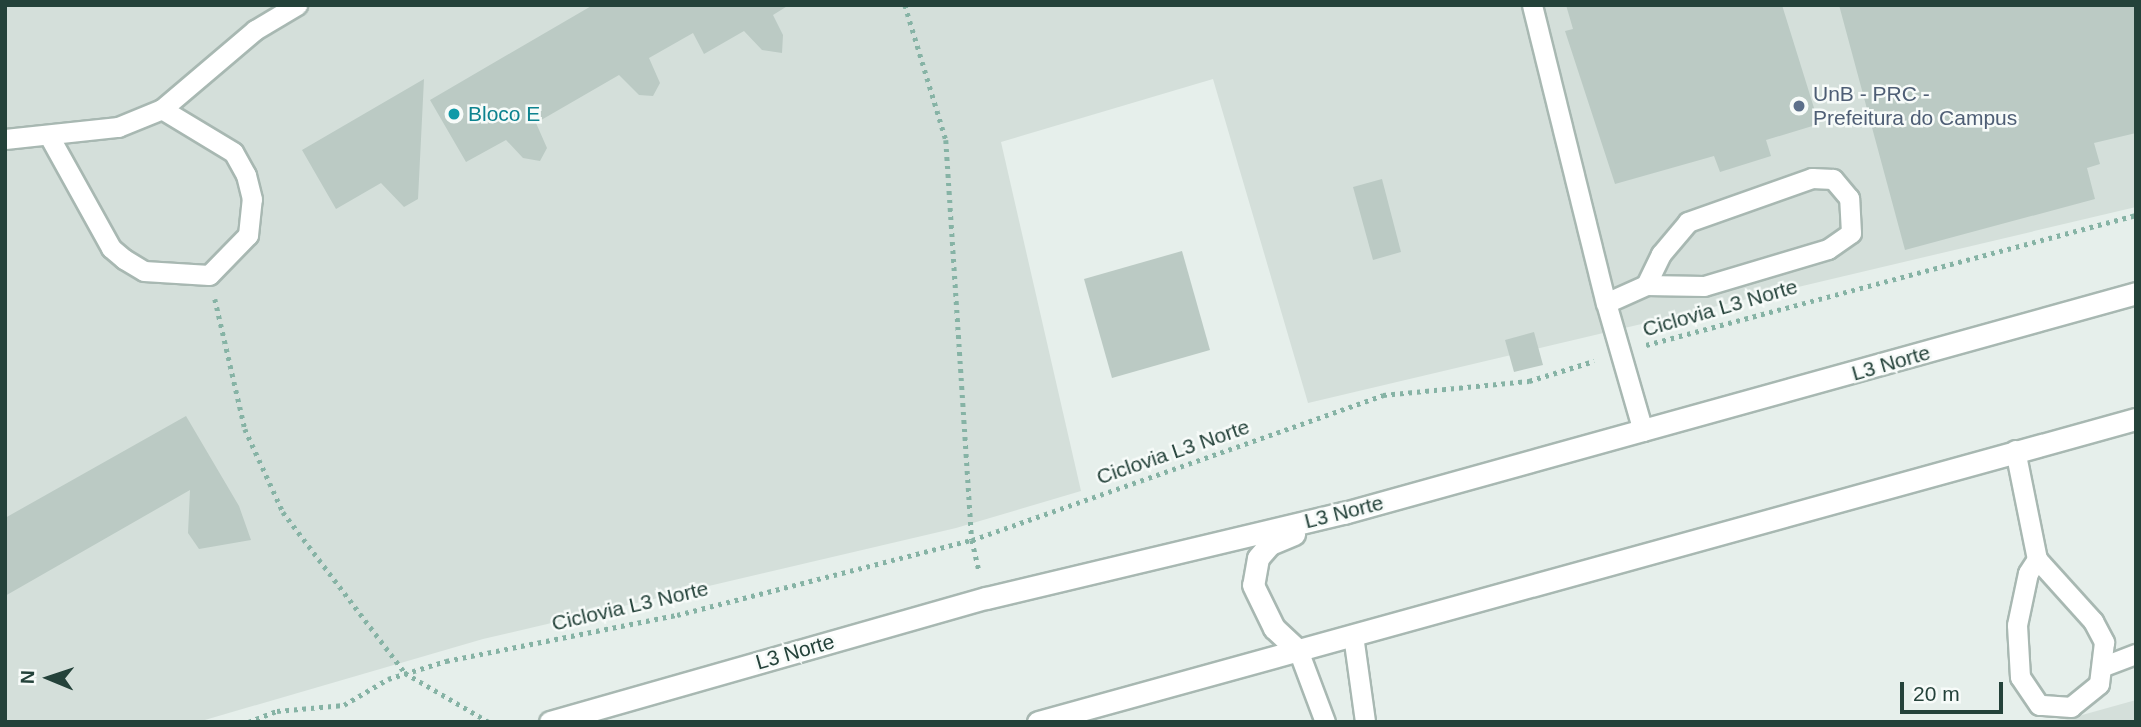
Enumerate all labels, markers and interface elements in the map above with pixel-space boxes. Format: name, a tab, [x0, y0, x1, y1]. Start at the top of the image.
place label: UnB - PRC - Prefeitura do Campus	[1813, 81, 2017, 131]
marker: UnB - PRC - Prefeitura do Campus	[1791, 98, 1807, 114]
place label: Bloco E	[468, 101, 540, 127]
marker: Bloco E	[446, 106, 462, 122]
street label: Ciclovia L3 Norte	[1640, 274, 1800, 342]
street label: L3 Norte	[1849, 340, 1933, 386]
street label: Ciclovia L3 Norte	[1093, 414, 1253, 490]
street label: L3 Norte	[1302, 490, 1386, 534]
street label: Ciclovia L3 Norte	[549, 576, 711, 636]
street label: L3 Norte	[753, 629, 837, 675]
north arrow	[14, 643, 84, 713]
scale bar	[1903, 668, 2006, 712]
text: N	[17, 670, 38, 684]
text: 20 m	[1913, 682, 1960, 705]

